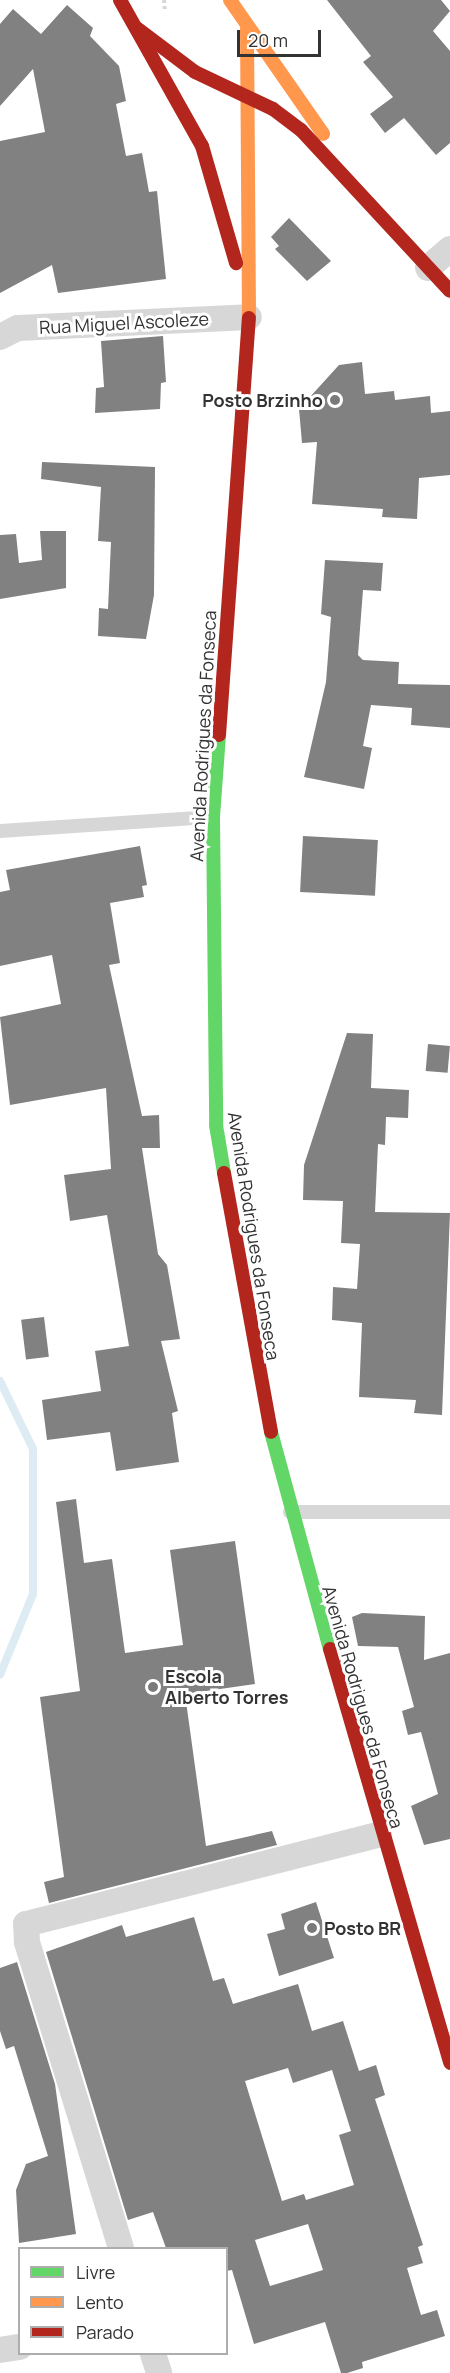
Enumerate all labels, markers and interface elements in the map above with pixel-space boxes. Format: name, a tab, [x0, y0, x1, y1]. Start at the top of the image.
scale bar	[240, 18, 324, 56]
text: 20 m	[248, 28, 288, 52]
street label: Rua Miguel Ascoleze	[39, 308, 209, 338]
place label: Posto Brzinho	[202, 389, 323, 411]
marker: Posto Brzinho	[328, 393, 342, 407]
street label: Avenida Rodrigues da Fonseca	[186, 610, 220, 862]
street label: Avenida Rodrigues da Fonseca	[224, 1110, 284, 1362]
street label: Avenida Rodrigues da Fonseca	[318, 1583, 408, 1831]
place label: Escola Alberto Torres	[165, 1666, 289, 1708]
marker: Escola Alberto Torres	[146, 1680, 160, 1694]
place label: Posto BR	[324, 1917, 401, 1939]
marker: Posto BR	[305, 1921, 319, 1935]
legend	[18, 2247, 228, 2355]
text: Livre	[76, 2260, 115, 2284]
text: Lento	[76, 2290, 124, 2314]
text: Parado	[76, 2320, 134, 2344]

